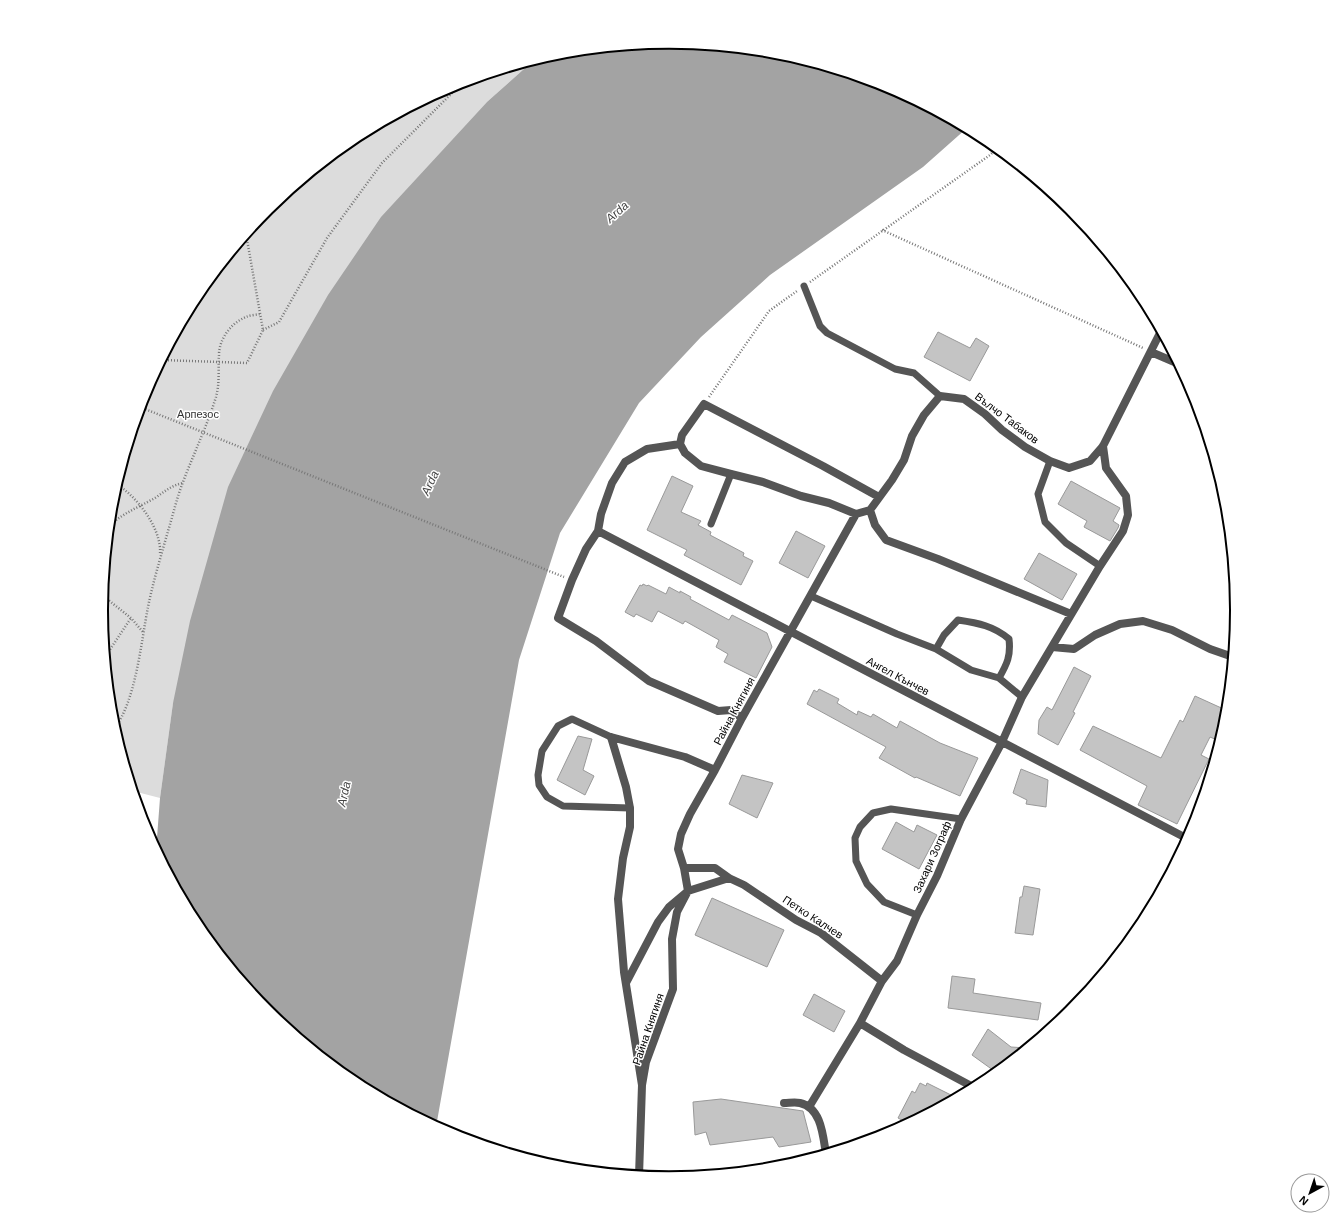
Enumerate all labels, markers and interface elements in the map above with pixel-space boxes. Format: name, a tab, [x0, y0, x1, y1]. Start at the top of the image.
water label: Arda	[602, 198, 631, 226]
street label: Вълчо Табаков	[973, 390, 1041, 446]
park label: Арпезос	[177, 408, 219, 420]
water label: Arda	[418, 468, 442, 498]
street label: Ангел Кънчев	[865, 654, 932, 698]
street label: Райна Княгиня	[711, 675, 757, 747]
water label: Arda	[334, 780, 354, 809]
street label: Захари Зограф	[911, 819, 953, 895]
street label: Петко Калчев	[781, 893, 845, 941]
street label: Райна Княгиня	[630, 991, 666, 1066]
north arrow	[1290, 1173, 1330, 1213]
text: N	[1297, 1193, 1310, 1208]

